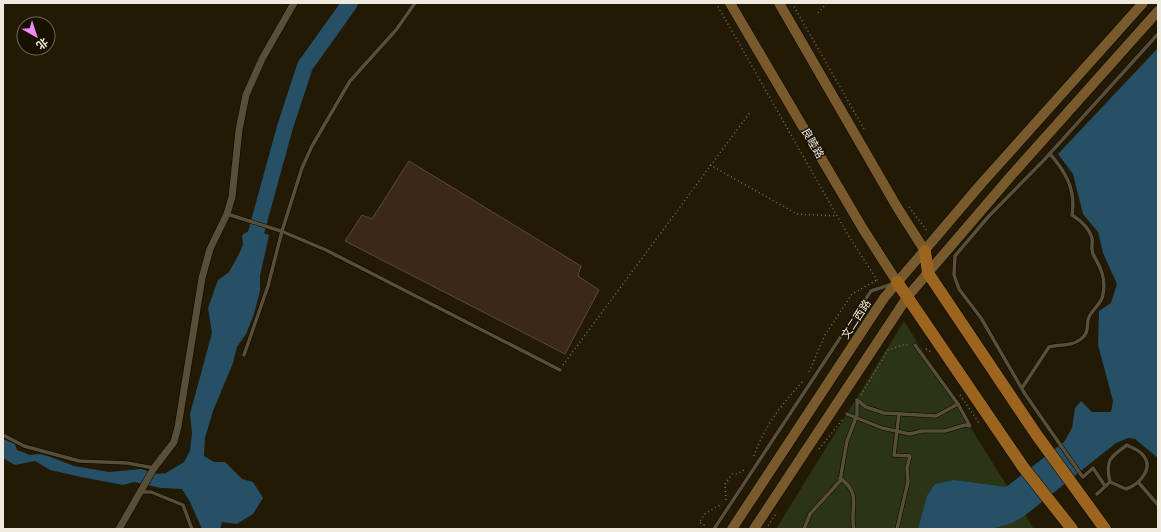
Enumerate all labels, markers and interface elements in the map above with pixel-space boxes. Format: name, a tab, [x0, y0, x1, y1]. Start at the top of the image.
north arrow	[16, 16, 56, 56]
text: 北	[34, 35, 50, 52]
street label: 良睦路	[799, 126, 826, 161]
street label: 文二西路	[839, 297, 874, 341]

